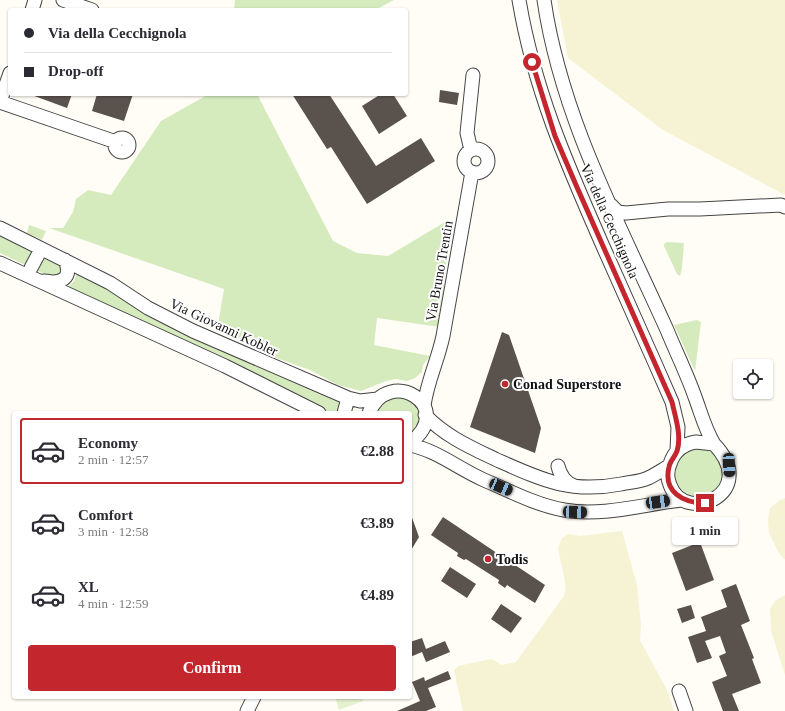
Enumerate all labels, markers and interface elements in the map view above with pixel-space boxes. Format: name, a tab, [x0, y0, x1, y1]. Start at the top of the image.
text: Via della Cecchignola	[48, 25, 187, 41]
route start	[523, 53, 541, 71]
text: Drop-off	[48, 63, 104, 79]
street label: Via della Cecchignola	[578, 162, 642, 281]
street label: Via Bruno Trentin	[423, 220, 456, 323]
street label: Via Giovanni Kobler	[167, 296, 280, 359]
map controls	[733, 359, 773, 399]
button: locate	[733, 359, 773, 399]
place label: Conad Superstore	[513, 377, 621, 392]
marker: Conad Superstore	[500, 379, 510, 389]
icon: car	[30, 433, 66, 469]
text: Economy	[78, 435, 138, 451]
text: €2.88	[360, 443, 394, 459]
text: 2 min · 12:57	[78, 452, 148, 467]
car	[722, 453, 736, 477]
car	[488, 477, 514, 497]
car	[645, 494, 671, 510]
route end	[696, 494, 714, 512]
icon: car	[30, 505, 66, 541]
car	[563, 506, 587, 518]
text: Comfort	[78, 507, 133, 523]
text: €3.89	[360, 515, 394, 531]
callout: 1 min	[672, 517, 738, 545]
text: 1 min	[689, 523, 721, 538]
text: 3 min · 12:58	[78, 524, 148, 539]
place label: Todis	[496, 552, 529, 567]
marker: Todis	[483, 554, 493, 564]
icon: car	[30, 577, 66, 613]
text: XL	[78, 579, 99, 595]
text: €4.89	[360, 587, 394, 603]
text: 4 min · 12:59	[78, 596, 148, 611]
button: Confirm	[28, 645, 396, 691]

